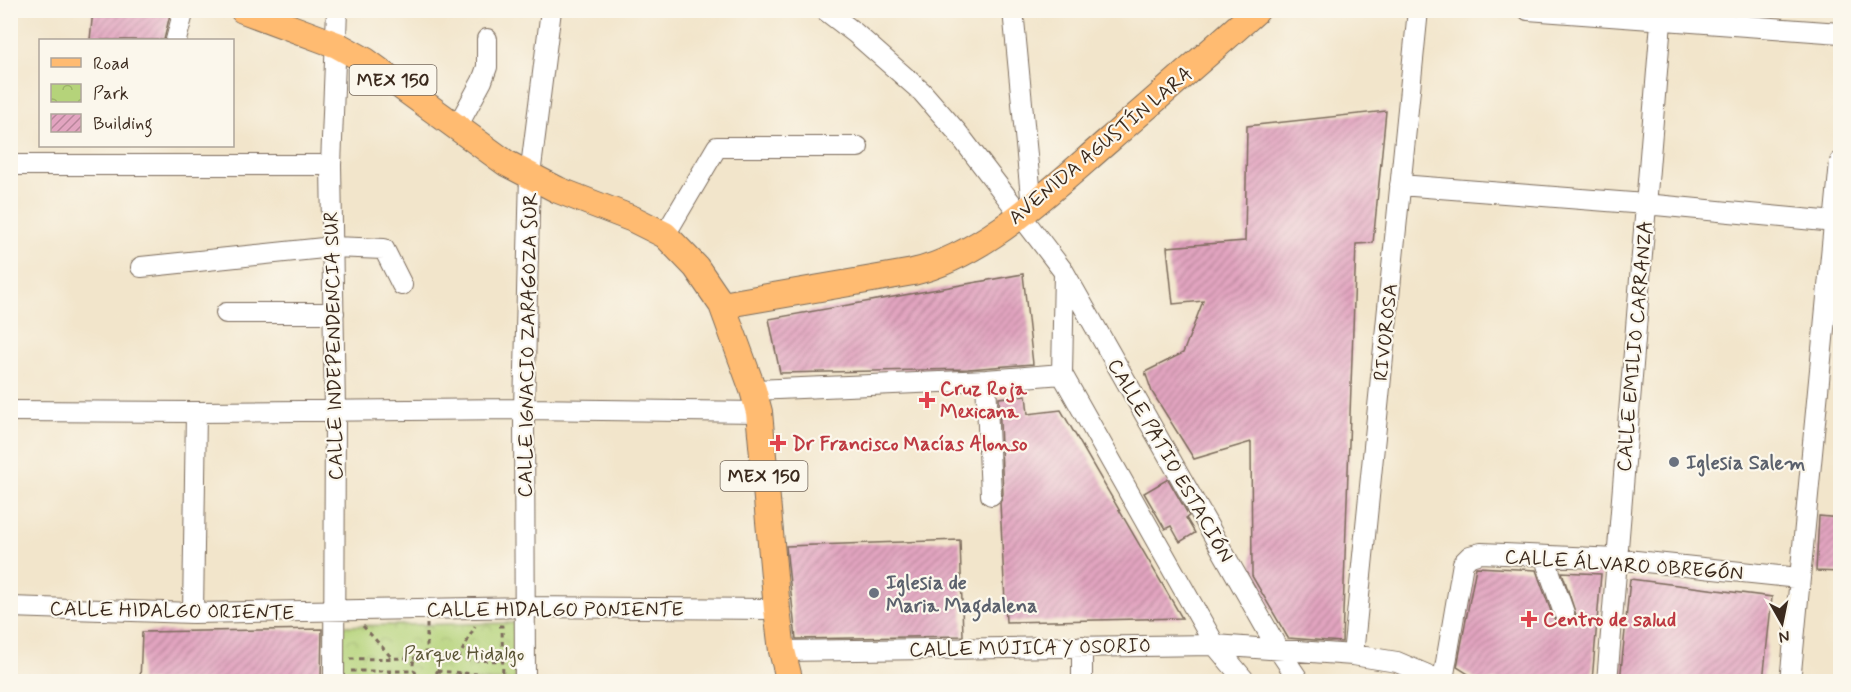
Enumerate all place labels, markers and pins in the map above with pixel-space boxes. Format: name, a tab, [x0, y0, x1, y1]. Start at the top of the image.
place label: Cruz Roja Mexicana	[940, 376, 1028, 426]
marker: Cruz Roja Mexicana	[918, 391, 936, 409]
place label: Dr Francisco Macías Alonso	[792, 431, 1028, 458]
marker: Dr Francisco Macías Alonso	[769, 434, 787, 452]
place label: Iglesia Salem	[1686, 450, 1806, 477]
marker: Iglesia Salem	[1667, 455, 1681, 469]
place label: Iglesia de Maria Magdalena	[886, 570, 1037, 622]
marker: Iglesia de Maria Magdalena	[867, 586, 881, 600]
place label: Centro de salud	[1543, 607, 1676, 634]
marker: Centro de salud	[1520, 610, 1538, 628]

